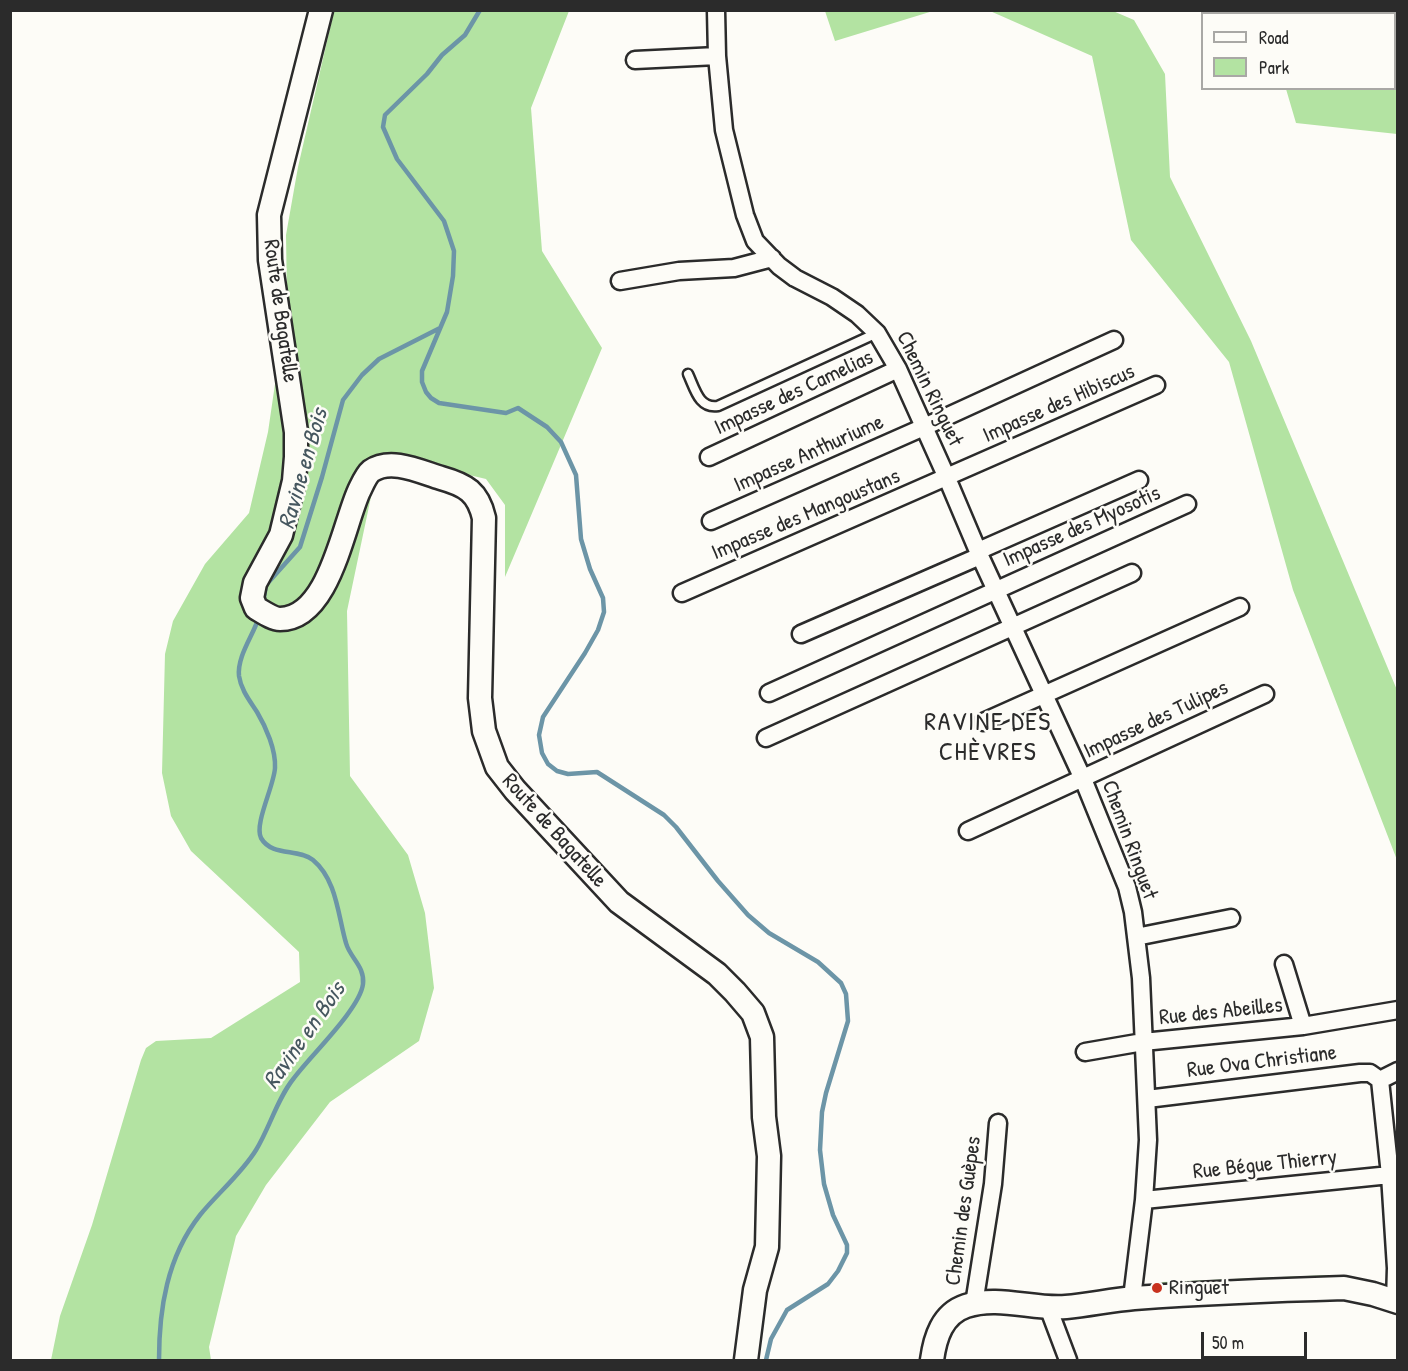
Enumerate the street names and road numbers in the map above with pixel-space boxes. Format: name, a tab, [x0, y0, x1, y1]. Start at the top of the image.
street label: Route de Bagatelle	[257, 238, 303, 384]
street label: Chemin Ringuet	[890, 327, 968, 451]
street label: Impasse des Camelias	[710, 345, 878, 441]
street label: Impasse des Hibiscus	[979, 359, 1139, 449]
street label: Impasse Anthuriume	[730, 409, 888, 499]
street label: Impasse des Mangoustans	[708, 463, 904, 567]
street label: Impasse des Myosotis	[999, 480, 1165, 574]
street label: Impasse des Tulipes	[1080, 675, 1232, 765]
street label: Route de Bagatelle	[496, 769, 612, 893]
street label: Chemin Ringuet	[1095, 777, 1163, 903]
street label: Rue des Abeilles	[1158, 992, 1284, 1032]
street label: Rue Ova Christiane	[1186, 1040, 1338, 1084]
street label: Chemin des Guèpes	[940, 1135, 988, 1287]
street label: Rue Bégue Thierry	[1192, 1144, 1338, 1186]

